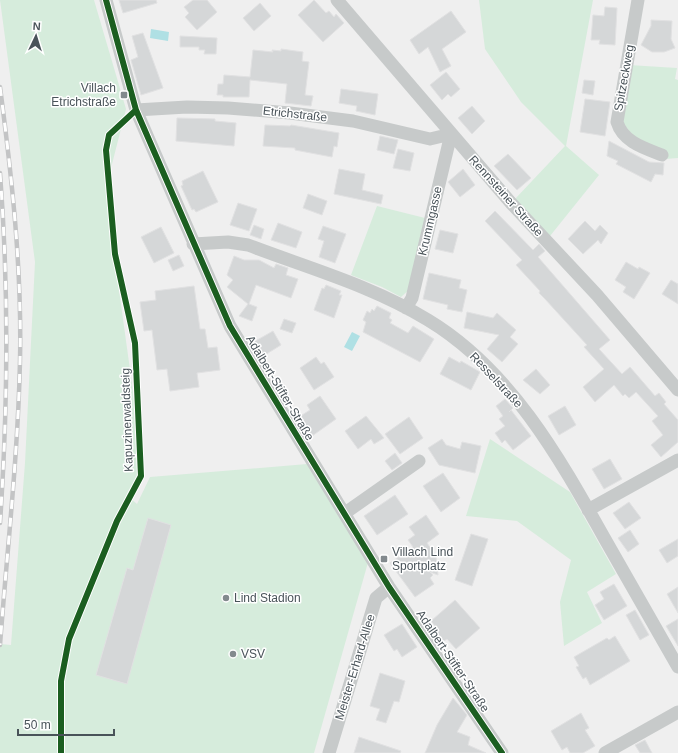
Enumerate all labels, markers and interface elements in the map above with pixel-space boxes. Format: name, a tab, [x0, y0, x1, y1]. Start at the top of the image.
north arrow	[16, 16, 56, 56]
text: N	[32, 20, 41, 32]
street label: Spitzeckweg	[611, 44, 637, 112]
place label: Villach Etrichstraße	[51, 81, 116, 109]
marker: Villach Etrichstraße	[119, 90, 129, 100]
street label: Etrichstraße	[262, 104, 328, 124]
street label: Rennsteiner Straße	[466, 153, 546, 240]
street label: Krummgasse	[415, 185, 445, 257]
street label: Adalbert-Stifter-Straße	[243, 333, 317, 443]
street label: Resselstraße	[467, 349, 525, 411]
street label: Kapuzinerwaldsteig	[118, 368, 136, 472]
place label: Villach Lind Sportplatz	[392, 545, 453, 573]
marker: Villach Lind Sportplatz	[379, 554, 389, 564]
place label: Lind Stadion	[234, 591, 301, 605]
marker: Lind Stadion	[221, 593, 231, 603]
street label: Adalbert-Stifter-Straße	[414, 607, 493, 715]
street label: Meister-Erhard-Allee	[332, 612, 378, 722]
place label: VSV	[241, 647, 265, 661]
marker: VSV	[228, 649, 238, 659]
scale bar	[18, 711, 114, 737]
text: 50 m	[24, 718, 51, 732]

